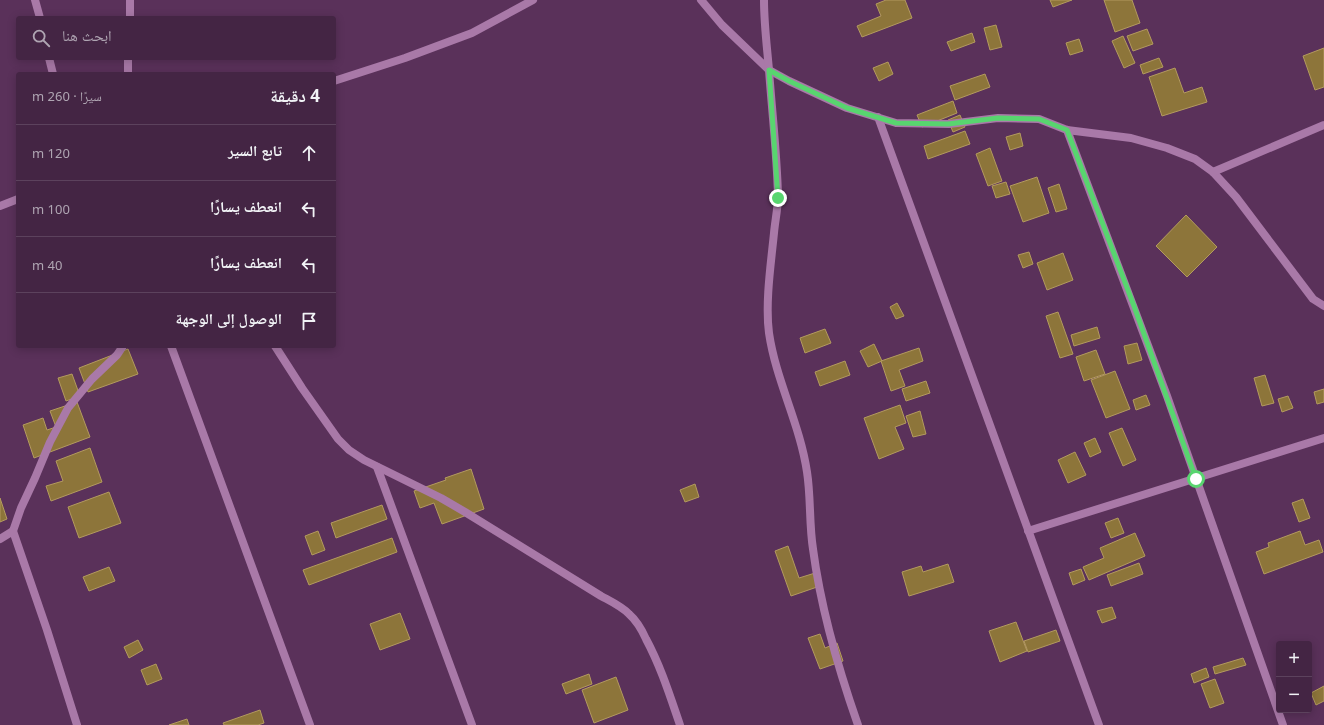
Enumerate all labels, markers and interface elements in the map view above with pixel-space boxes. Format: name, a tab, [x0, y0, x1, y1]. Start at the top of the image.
search box	[16, 16, 336, 60]
text: ابحث هنا	[62, 25, 112, 45]
icon: search	[30, 27, 52, 49]
text: 4 دقيقة	[270, 84, 320, 107]
text: سيرًا · 260 m	[32, 87, 102, 105]
text: تابع السير	[228, 140, 282, 160]
icon: ahead	[298, 142, 320, 164]
text: 120 m	[32, 144, 70, 162]
route end	[769, 189, 787, 207]
text: انعطف يسارًا	[210, 196, 282, 216]
icon: left	[298, 198, 320, 220]
text: 100 m	[32, 200, 70, 218]
text: انعطف يسارًا	[210, 252, 282, 272]
icon: left	[298, 254, 320, 276]
text: 40 m	[32, 256, 62, 274]
text: الوصول إلى الوجهة	[176, 308, 282, 328]
icon: arrive	[298, 310, 320, 332]
route start	[1187, 470, 1205, 488]
map controls	[1276, 641, 1312, 713]
button: +	[1276, 641, 1312, 677]
button: −	[1276, 677, 1312, 713]

